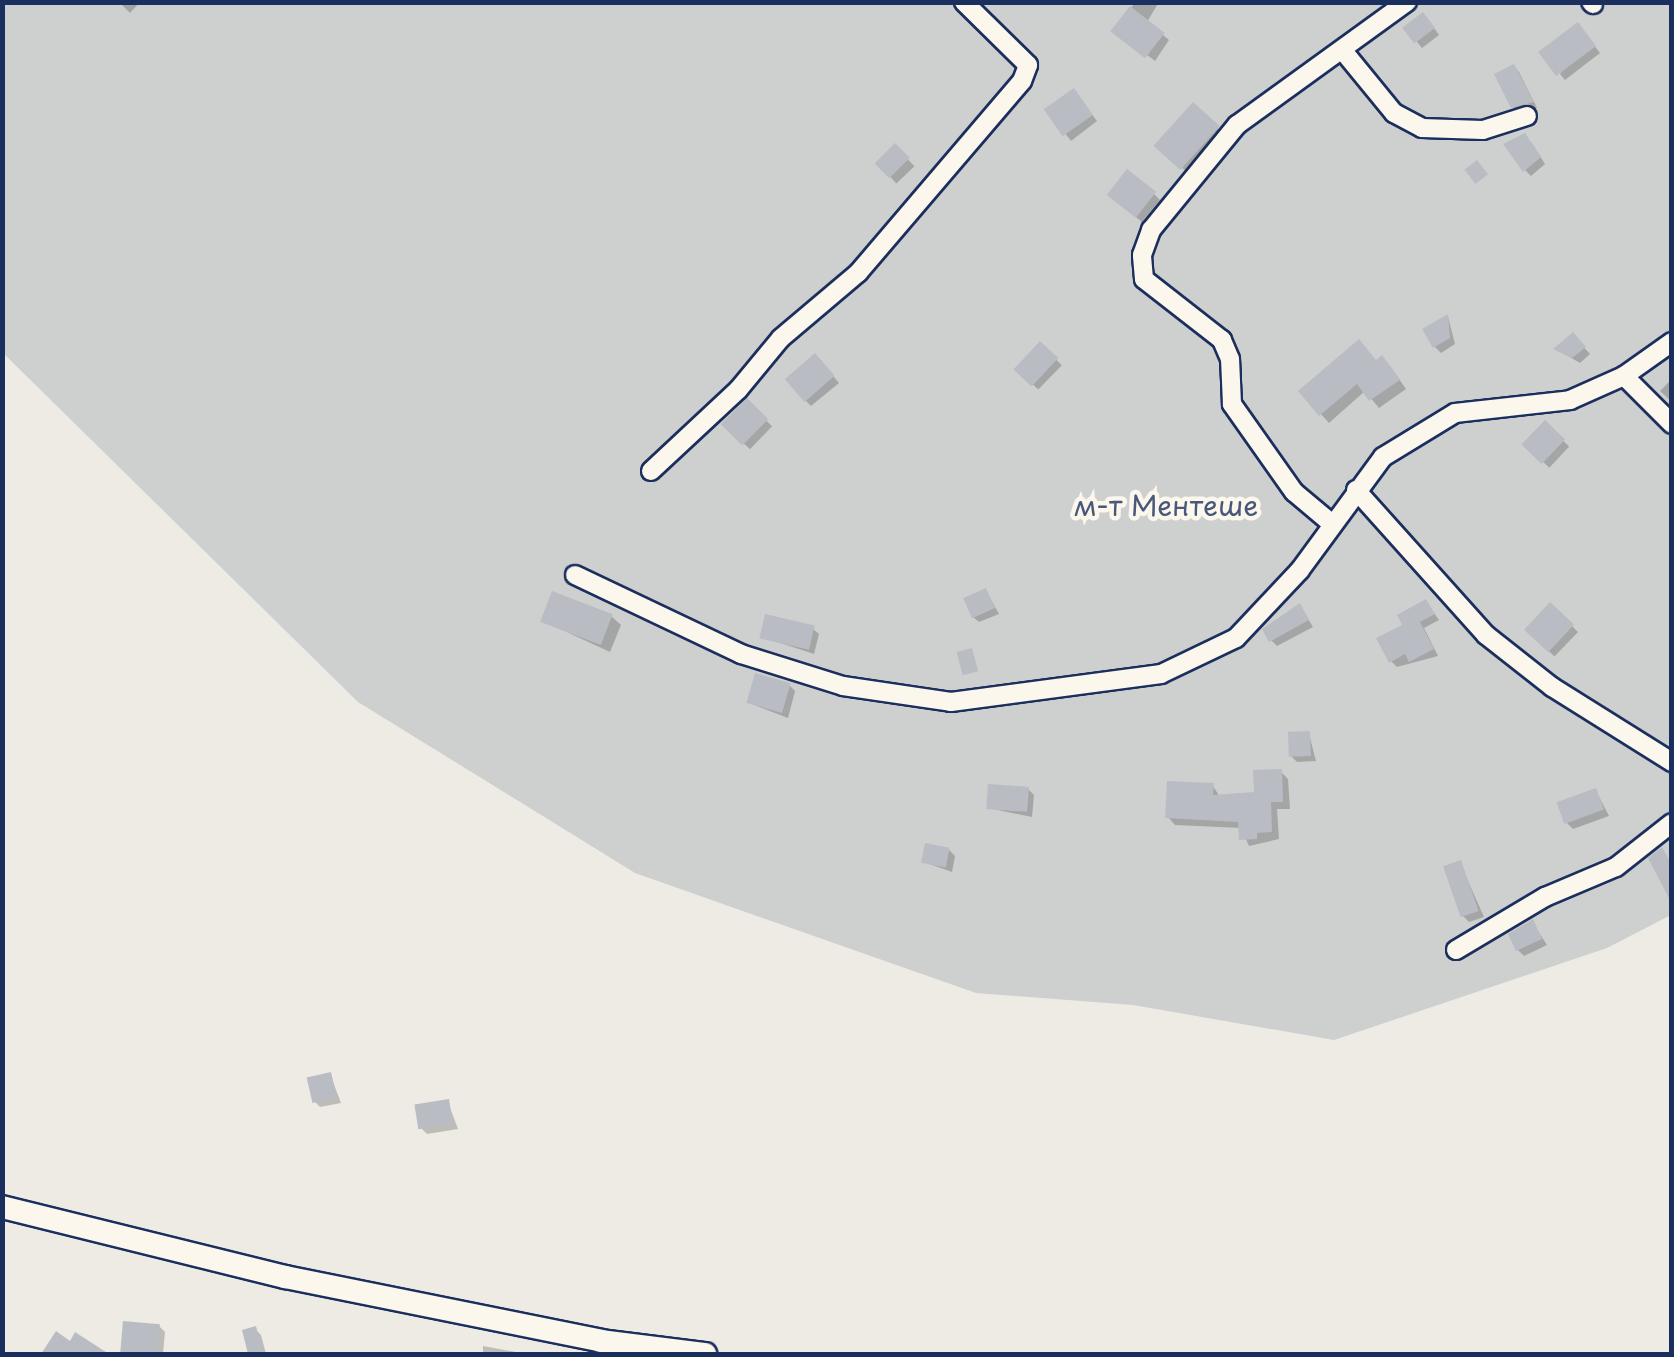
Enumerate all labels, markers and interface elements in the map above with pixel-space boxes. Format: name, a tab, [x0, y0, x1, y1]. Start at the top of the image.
park label: м-т Ментeше	[1074, 488, 1258, 522]

